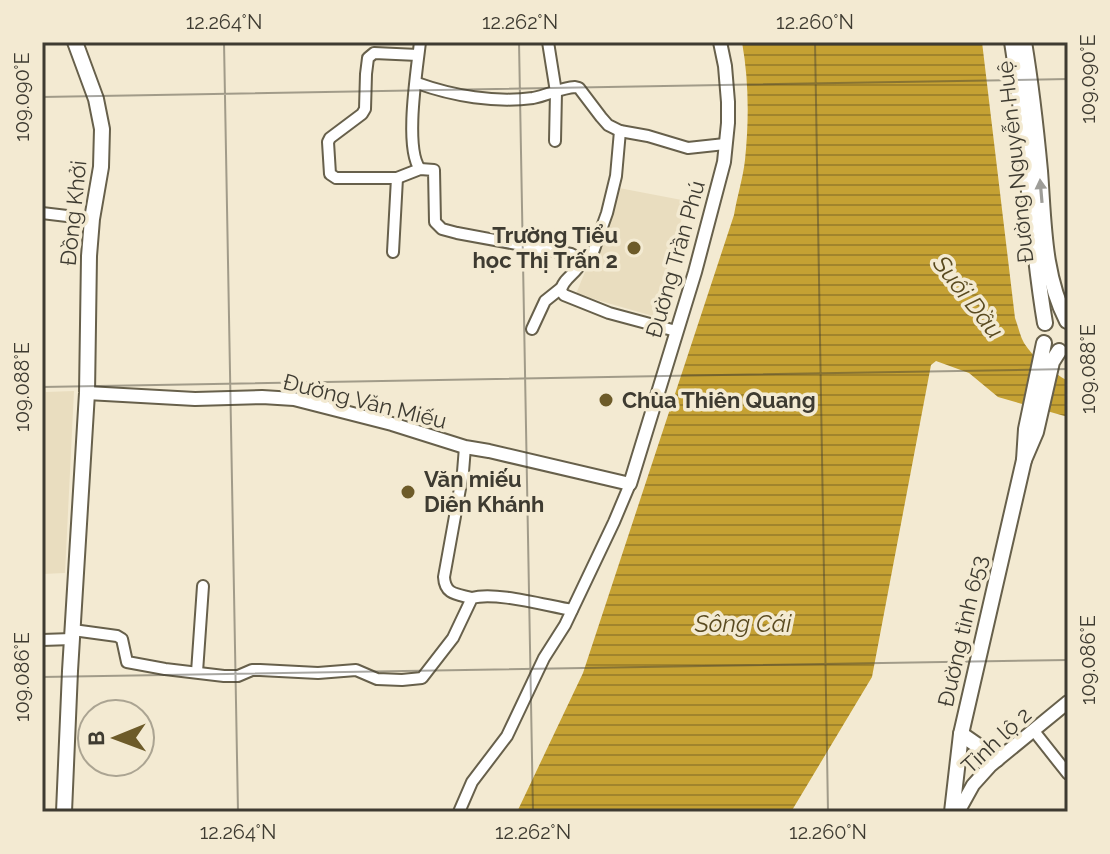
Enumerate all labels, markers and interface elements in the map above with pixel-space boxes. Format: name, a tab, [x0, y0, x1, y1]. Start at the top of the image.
text: 12.264°N	[186, 10, 262, 34]
text: 12.262°N	[482, 10, 558, 34]
text: 12.260°N	[776, 10, 854, 34]
text: 109.090°E	[1076, 34, 1100, 124]
text: 109.090°E	[10, 52, 34, 142]
street label: Đường Nguyễn Huệ	[991, 60, 1039, 264]
street label: Đồng Khởi	[55, 159, 91, 267]
street label: Đường Trần Phú	[640, 177, 710, 341]
one-way arrow	[1035, 178, 1048, 203]
place label: Trường Tiểu học Thị Trấn 2	[473, 222, 618, 273]
marker: Trường Tiểu học Thị Trấn 2	[625, 239, 643, 257]
water label: Suối Dầu	[926, 249, 1010, 344]
text: 109.088°E	[1076, 324, 1100, 414]
text: 109.088°E	[10, 342, 34, 432]
street label: Đường Văn Miếu	[281, 368, 449, 434]
place label: Chùa Thiên Quang	[622, 387, 816, 413]
marker: Chùa Thiên Quang	[597, 391, 615, 409]
place label: Văn miếu Diên Khánh	[424, 466, 544, 517]
marker: Văn miếu Diên Khánh	[399, 483, 417, 501]
street label: Đường tỉnh 653	[932, 553, 992, 709]
water label: Sông Cái	[694, 609, 792, 638]
text: 109.086°E	[1076, 615, 1100, 705]
text: 109.086°E	[10, 632, 34, 722]
north arrow	[76, 698, 156, 778]
street label: Tỉnh lộ 2	[956, 701, 1036, 779]
text: B	[83, 731, 109, 746]
text: 12.264°N	[200, 820, 276, 844]
text: 12.262°N	[495, 820, 571, 844]
text: 12.260°N	[789, 820, 867, 844]

